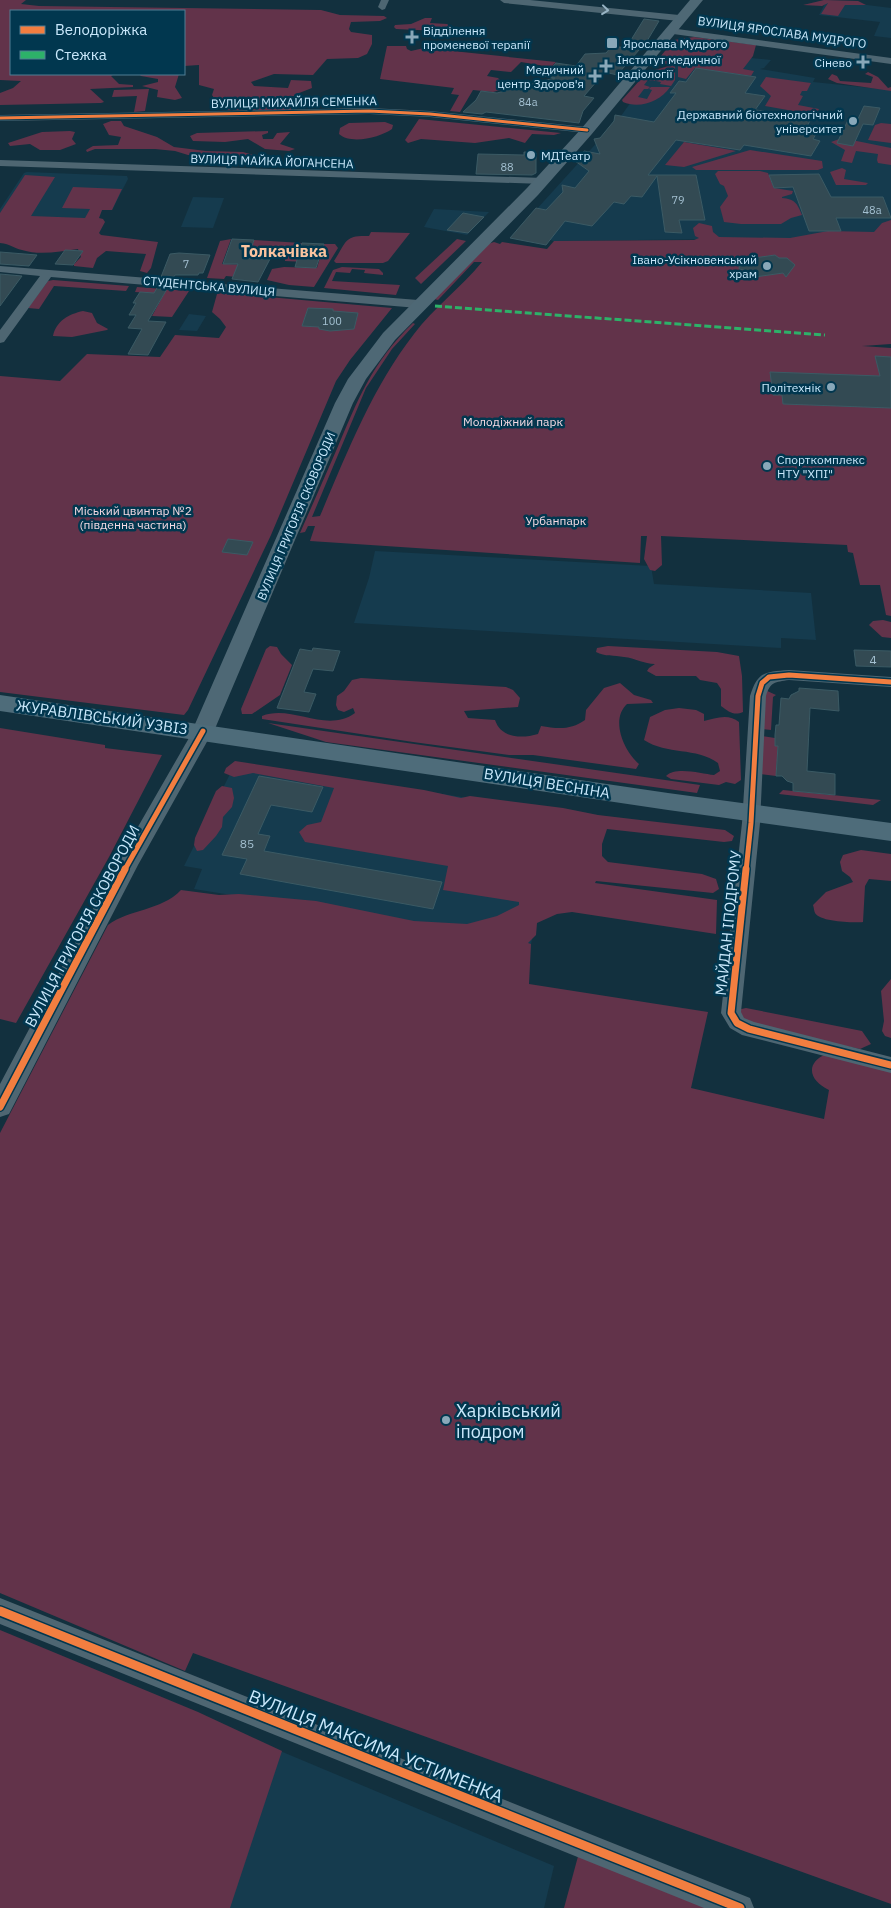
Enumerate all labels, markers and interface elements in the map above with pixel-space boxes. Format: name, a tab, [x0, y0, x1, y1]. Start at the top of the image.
one-way arrow	[601, 4, 609, 15]
legend	[10, 10, 185, 75]
street label: ВУЛИЦЯ ЯРОСЛАВА МУДРОГО	[697, 13, 867, 51]
text: Велодоріжка	[55, 20, 147, 39]
place label: Відділення променевої терапії	[423, 23, 531, 52]
marker: Відділення променевої терапії	[405, 30, 419, 44]
marker: Ярослава Мудрого	[605, 36, 619, 50]
place label: Ярослава Мудрого	[623, 36, 728, 51]
text: Стежка	[55, 45, 107, 64]
place label: Інститут медичної радіології	[617, 52, 721, 81]
place label: Сінево	[814, 55, 852, 70]
marker: Сінево	[856, 55, 870, 69]
marker: Інститут медичної радіології	[599, 59, 613, 73]
place label: Медичний центр Здоров'я	[497, 62, 584, 91]
marker: Медичний центр Здоров'я	[588, 69, 602, 83]
street label: ВУЛИЦЯ МИХАЙЛЯ СЕМЕНКА	[211, 93, 377, 111]
house number: 84а	[518, 95, 538, 109]
place label: Державний біотехнологічний університет	[677, 107, 843, 136]
marker: Державний біотехнологічний університет	[847, 115, 859, 127]
place label: МДТеатр	[541, 148, 591, 163]
marker: МДТеатр	[525, 149, 537, 161]
street label: ВУЛИЦЯ МАЙКА ЙОГАНСЕНА	[190, 151, 354, 171]
house number: 88	[500, 160, 514, 174]
house number: 79	[671, 193, 685, 207]
house number: 48а	[862, 203, 882, 217]
district label: Толкачівка	[241, 241, 327, 261]
place label: Івано-Усікновенський храм	[632, 252, 757, 281]
house number: 7	[183, 257, 189, 271]
marker: Івано-Усікновенський храм	[761, 260, 773, 272]
street label: СТУДЕНТСЬКА ВУЛИЦЯ	[142, 273, 276, 299]
house number: 100	[322, 314, 342, 328]
place label: Політехнік	[762, 380, 821, 395]
marker: Політехнік	[825, 381, 837, 393]
park label: Молодіжний парк	[463, 414, 563, 429]
street label: ВУЛИЦЯ ГРИГОРІЯ СКОВОРОДИ	[254, 430, 338, 602]
place label: Спорткомплекс НТУ "ХПІ"	[777, 452, 865, 481]
marker: Спорткомплекс НТУ "ХПІ"	[761, 460, 773, 472]
park label: Міський цвинтар №2 (південна частина)	[74, 503, 192, 532]
park label: Урбанпарк	[526, 513, 587, 528]
house number: 4	[869, 652, 877, 667]
street label: ЖУРАВЛІВСЬКИЙ УЗВІЗ	[15, 696, 189, 738]
street label: ВУЛИЦЯ ВЕСНІНА	[483, 764, 612, 802]
street label: ВУЛИЦЯ ГРИГОРІЯ СКОВОРОДИ	[20, 822, 144, 1030]
house number: 85	[240, 836, 254, 851]
street label: МАЙДАН ІПОДРОМУ	[711, 850, 745, 996]
place label: Харківський іподром	[456, 1399, 561, 1443]
marker: Харківський іподром	[440, 1414, 452, 1426]
street label: ВУЛИЦЯ МАКСИМА УСТИМЕНКА	[245, 1684, 507, 1808]

